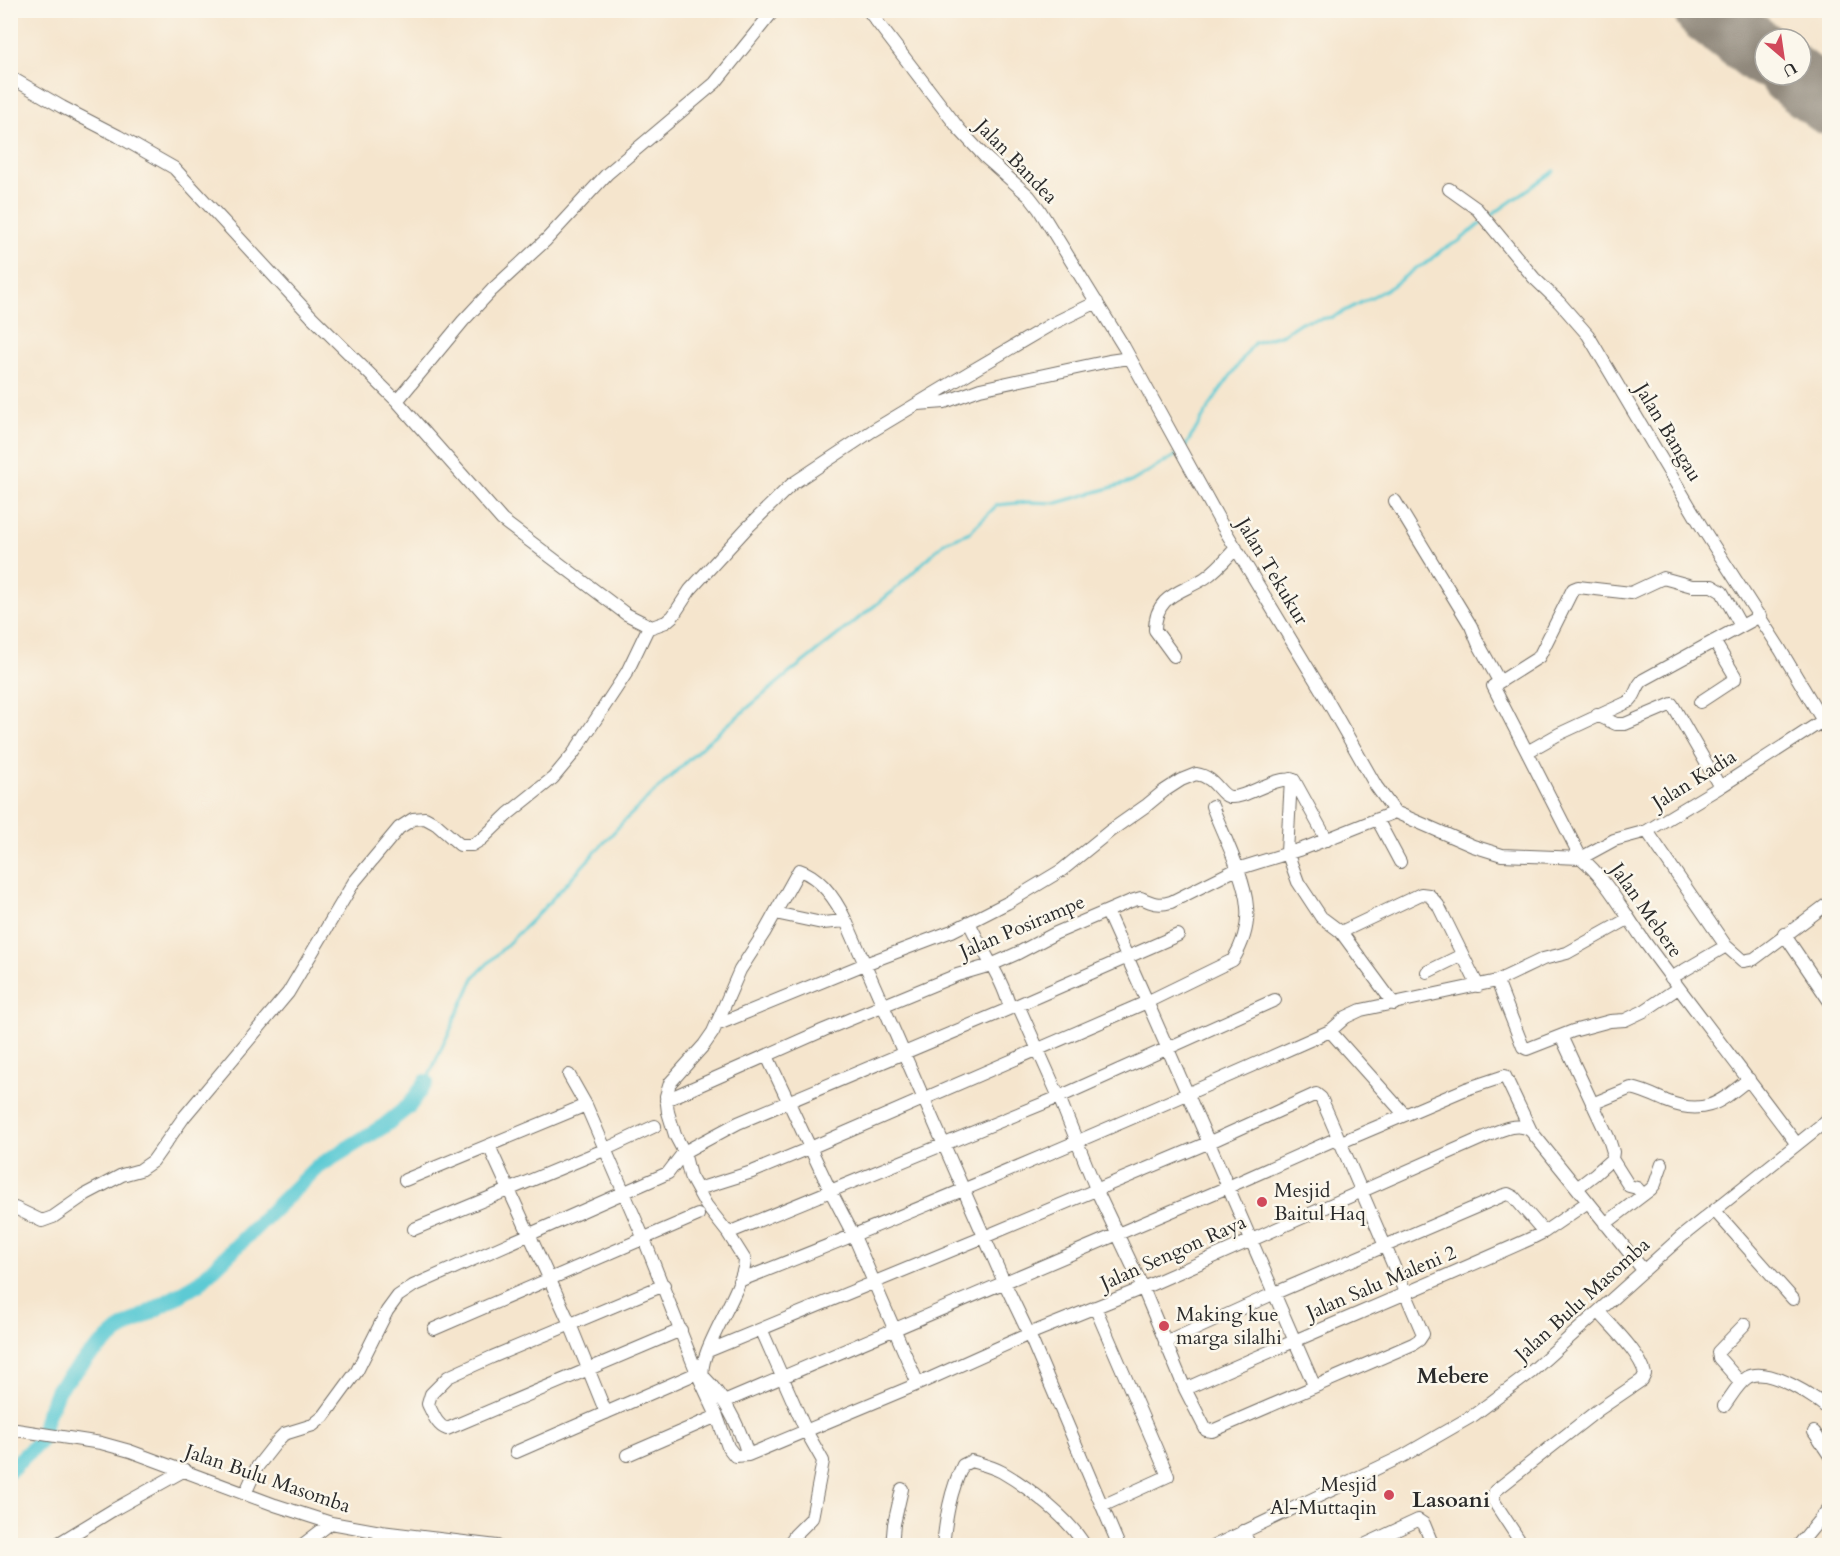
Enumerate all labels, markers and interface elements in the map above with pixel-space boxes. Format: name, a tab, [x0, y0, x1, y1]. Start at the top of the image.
north arrow	[1753, 27, 1813, 87]
text: U	[1779, 56, 1801, 82]
street label: Jalan Bandea	[967, 111, 1064, 210]
street label: Jalan Bangau	[1627, 375, 1709, 487]
street label: Jalan Tekukur	[1228, 510, 1315, 630]
street label: Jalan Kadia	[1645, 743, 1742, 817]
street label: Jalan Mebere	[1602, 855, 1689, 963]
street label: Jalan Posirampe	[953, 888, 1089, 966]
place label: Mesjid Baitul Haq	[1274, 1177, 1366, 1227]
marker: Mesjid Baitul Haq	[1255, 1195, 1269, 1209]
street label: Jalan Sengon Raya	[1093, 1208, 1251, 1298]
street label: Jalan Bulu Masomba	[1507, 1231, 1656, 1369]
street label: Jalan Salu Maleni 2	[1299, 1239, 1460, 1327]
place label: Making kue marga silalhi	[1176, 1301, 1282, 1351]
marker: Making kue marga silalhi	[1157, 1319, 1171, 1333]
district label: Mebere	[1417, 1361, 1489, 1391]
street label: Jalan Bulu Masomba	[179, 1437, 354, 1520]
place label: Mesjid Al-Muttaqin	[1270, 1471, 1378, 1521]
district label: Lasoani	[1412, 1485, 1490, 1515]
marker: Mesjid Al-Muttaqin	[1382, 1488, 1396, 1502]

